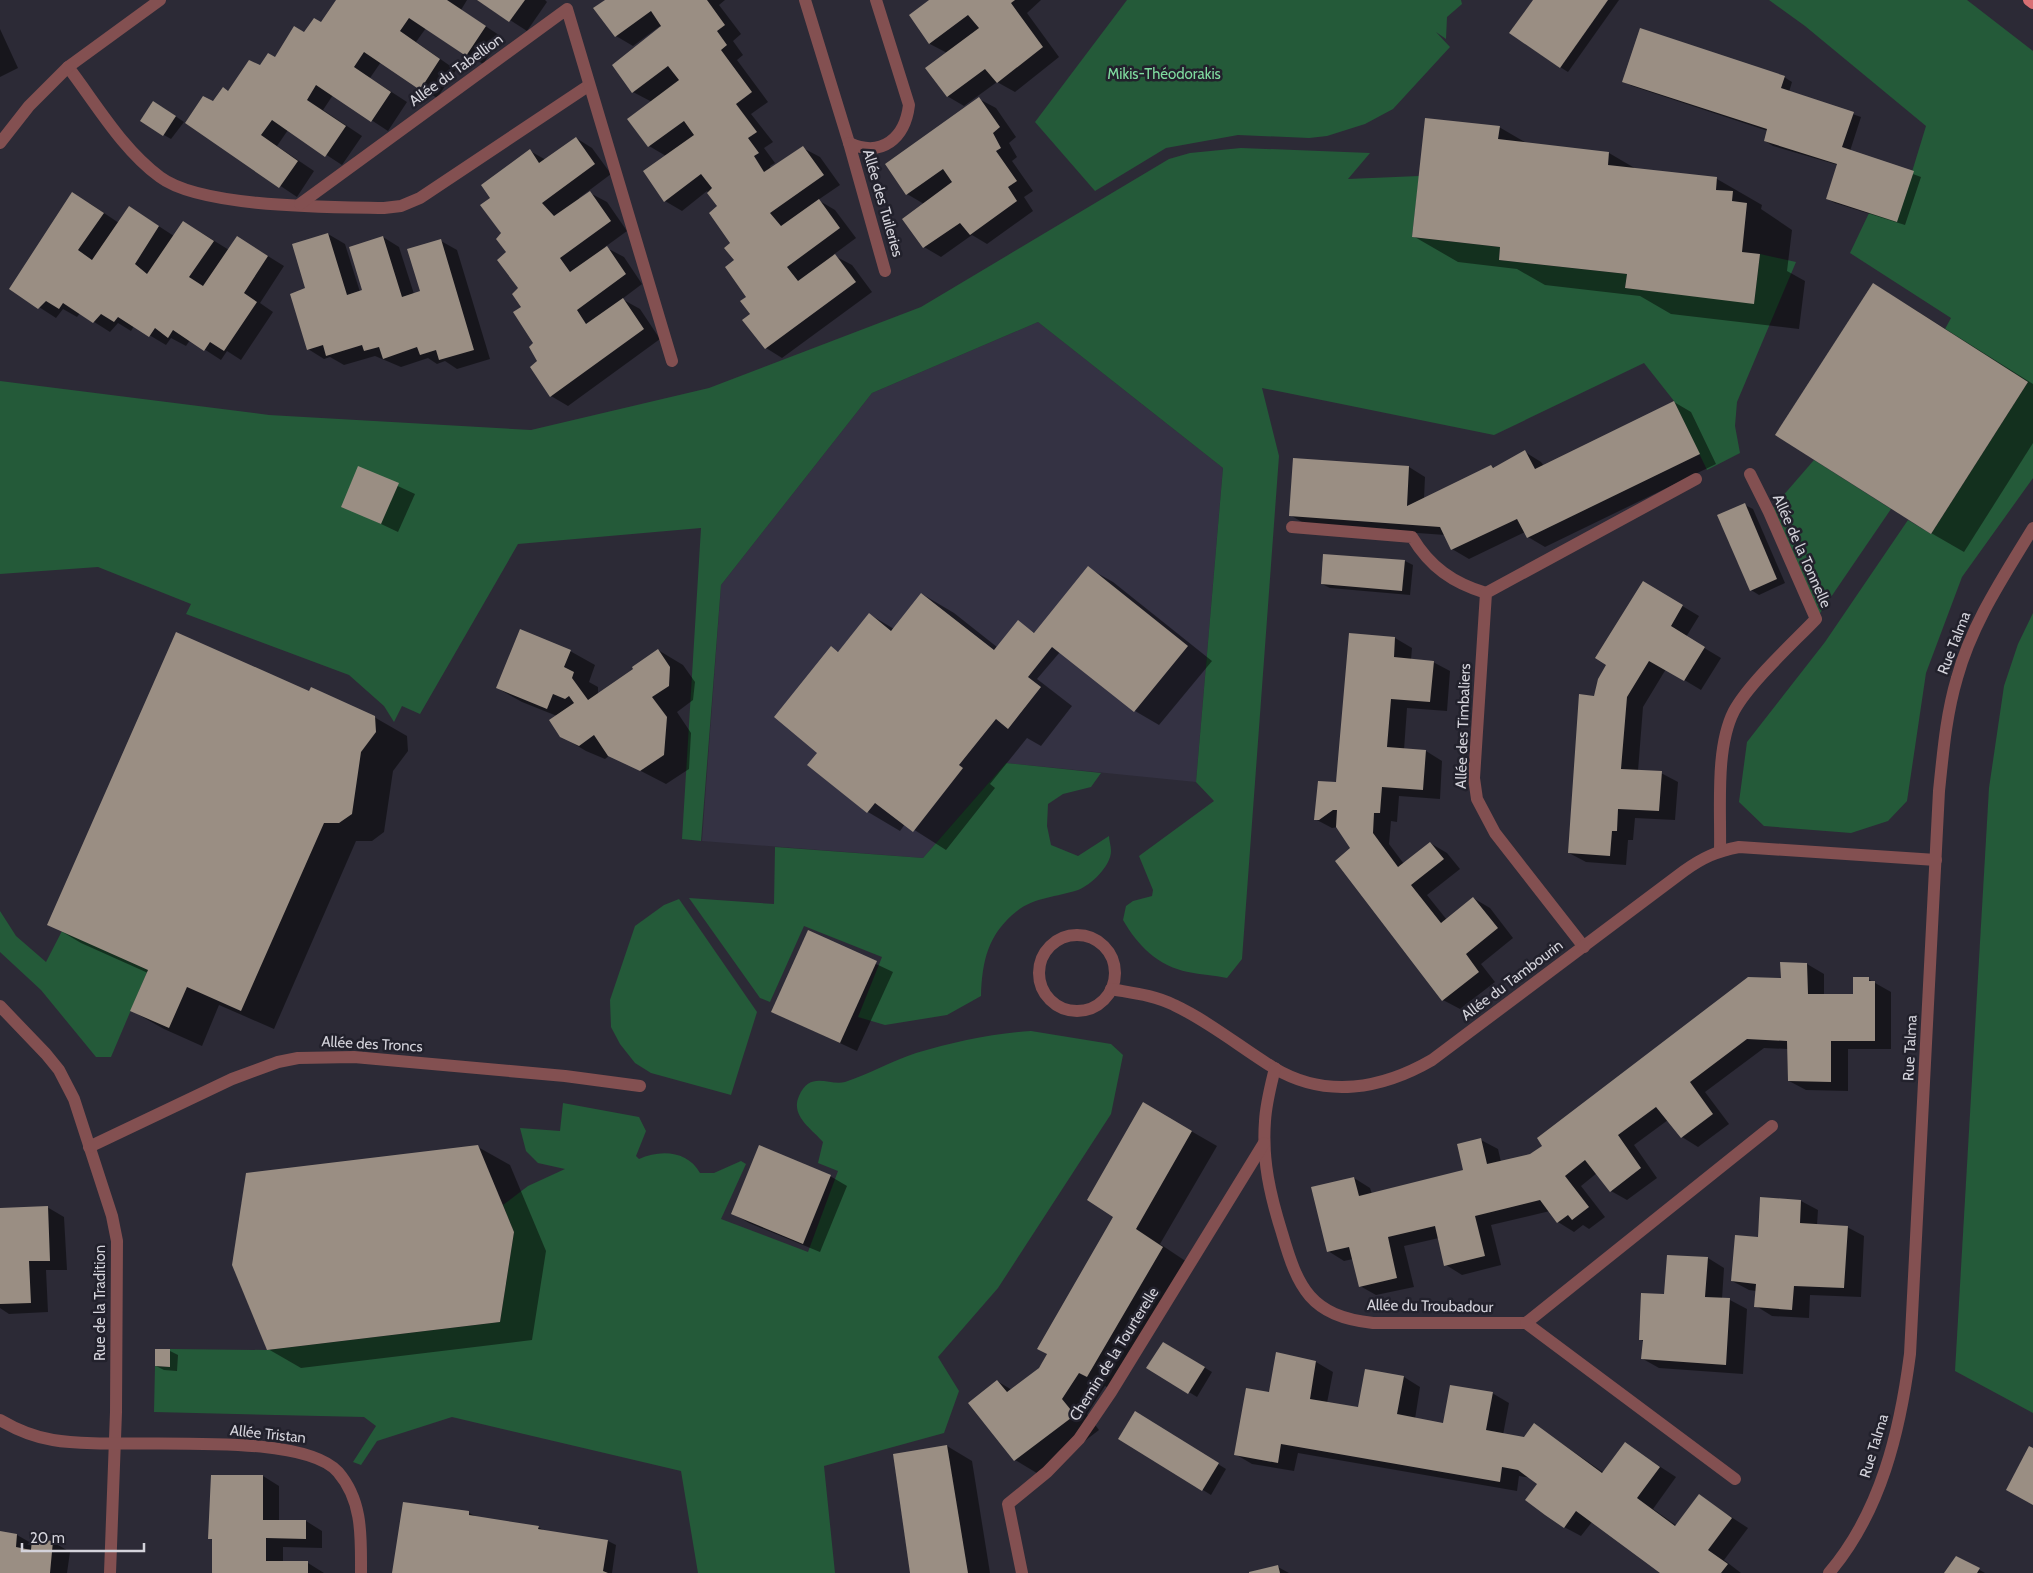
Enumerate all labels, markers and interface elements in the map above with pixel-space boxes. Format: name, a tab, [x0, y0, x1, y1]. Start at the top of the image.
street label: Allée du Tabellion	[406, 30, 506, 110]
park label: Mikis-Théodorakis	[1107, 65, 1221, 83]
street label: Allée des Tuileries	[859, 147, 907, 259]
street label: Allée de la Tonnelle	[1769, 491, 1835, 611]
street label: Rue Talma	[1934, 608, 1975, 677]
street label: Allée des Timbaliers	[1452, 663, 1474, 789]
street label: Allée du Tambourin	[1458, 936, 1566, 1024]
street label: Rue Talma	[1899, 1014, 1921, 1081]
street label: Allée des Troncs	[321, 1032, 423, 1056]
street label: Rue de la Tradition	[91, 1245, 109, 1361]
street label: Chemin de la Tourterelle	[1066, 1284, 1163, 1424]
street label: Allée du Troubadour	[1367, 1296, 1494, 1316]
street label: Rue Talma	[1856, 1411, 1892, 1480]
street label: Allée Tristan	[229, 1421, 307, 1447]
scale bar	[22, 1520, 145, 1552]
text: 20 m	[30, 1529, 65, 1547]

